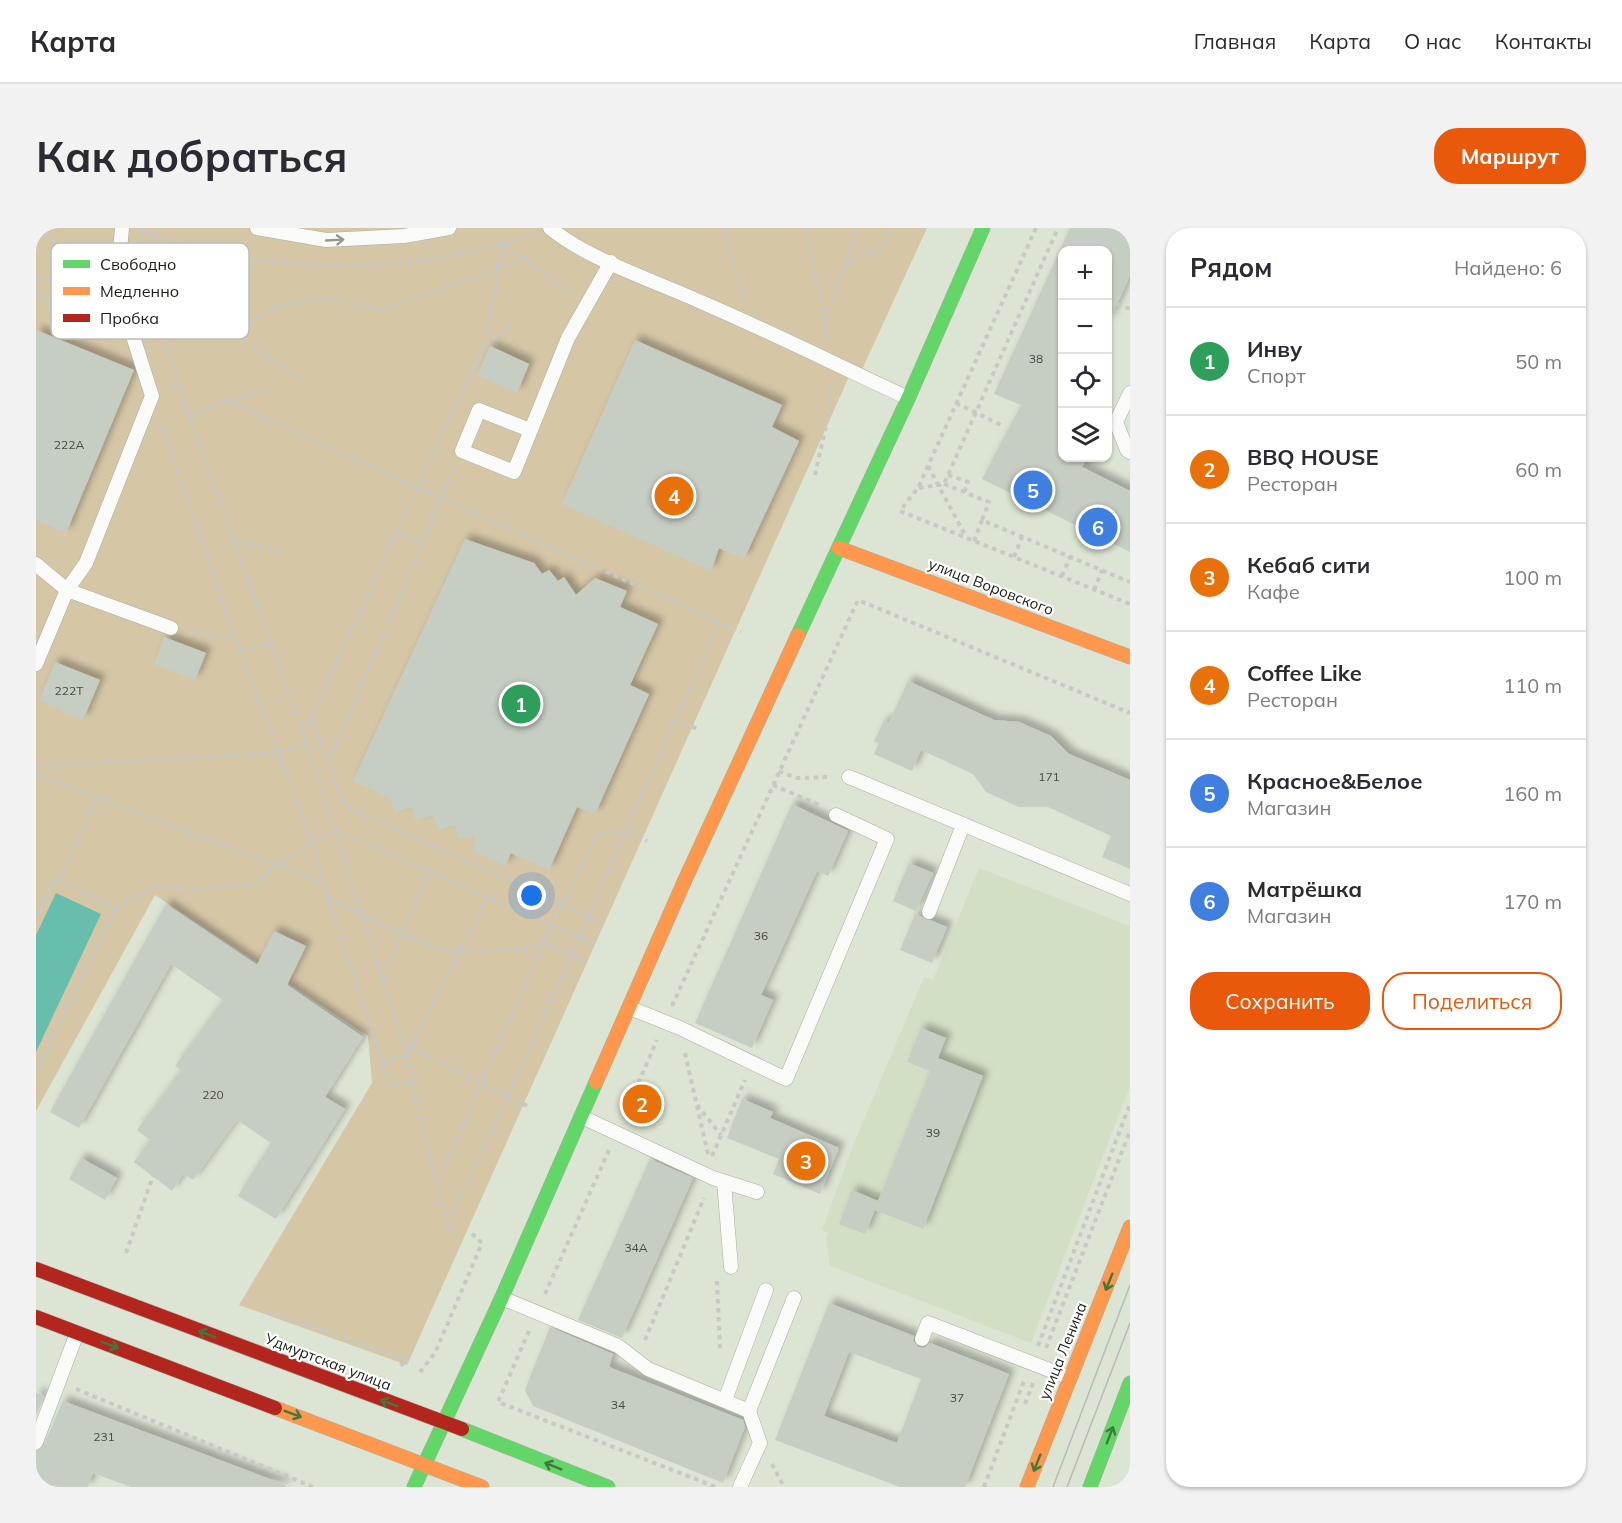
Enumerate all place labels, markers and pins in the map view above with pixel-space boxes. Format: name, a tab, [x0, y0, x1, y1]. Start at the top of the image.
pin: 5	[1014, 468, 1052, 512]
pin: 4	[654, 474, 694, 518]
pin: 6	[1078, 504, 1118, 550]
pin: 1	[502, 682, 540, 726]
pin: 2	[622, 1082, 662, 1126]
pin: 3	[786, 1138, 826, 1184]

